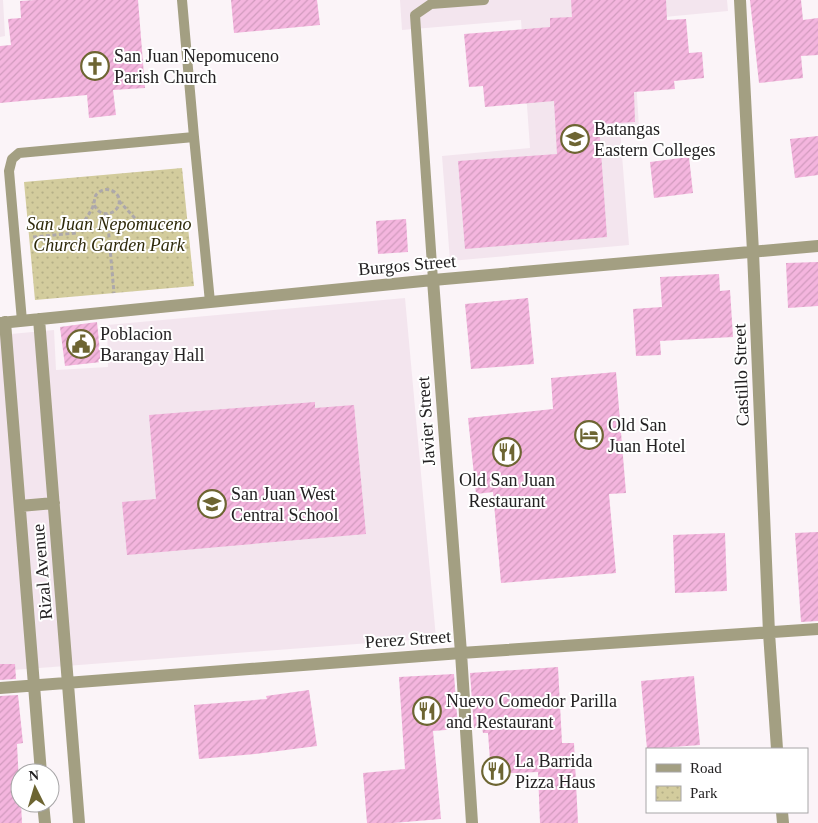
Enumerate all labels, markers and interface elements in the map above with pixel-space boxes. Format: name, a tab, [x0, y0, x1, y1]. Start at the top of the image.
place label: San Juan Nepomuceno Parish Church	[114, 46, 279, 87]
church icon: San Juan Nepomuceno Parish Church	[80, 51, 110, 81]
place label: Batangas Eastern Colleges	[594, 119, 715, 160]
school or university icon: Batangas Eastern Colleges	[560, 124, 590, 154]
park label: San Juan Nepomuceno Church Garden Park	[27, 214, 191, 255]
street label: Burgos Street	[357, 251, 457, 279]
street label: Castillo Street	[729, 323, 753, 427]
place label: Poblacion Barangay Hall	[100, 324, 204, 365]
public building icon: Poblacion Barangay Hall	[66, 329, 96, 359]
street label: Javier Street	[413, 376, 439, 466]
place label: Old San Juan Hotel	[608, 415, 685, 456]
hotel icon: Old San Juan Hotel	[574, 420, 604, 450]
restaurant icon: Old San Juan Restaurant	[492, 437, 522, 467]
place label: Old San Juan Restaurant	[459, 470, 555, 511]
place label: San Juan West Central School	[231, 484, 338, 525]
school or university icon: San Juan West Central School	[197, 489, 227, 519]
street label: Rizal Avenue	[28, 523, 56, 621]
street label: Perez Street	[364, 626, 452, 652]
place label: Nuevo Comedor Parilla and Restaurant	[446, 691, 617, 732]
restaurant icon: Nuevo Comedor Parilla and Restaurant	[412, 696, 442, 726]
legend	[646, 748, 808, 813]
place label: La Barrida Pizza Haus	[515, 751, 595, 792]
restaurant icon: La Barrida Pizza Haus	[481, 756, 511, 786]
text: Road	[690, 760, 722, 776]
north arrow	[10, 763, 60, 813]
text: N	[28, 768, 40, 783]
text: Park	[690, 785, 718, 801]

